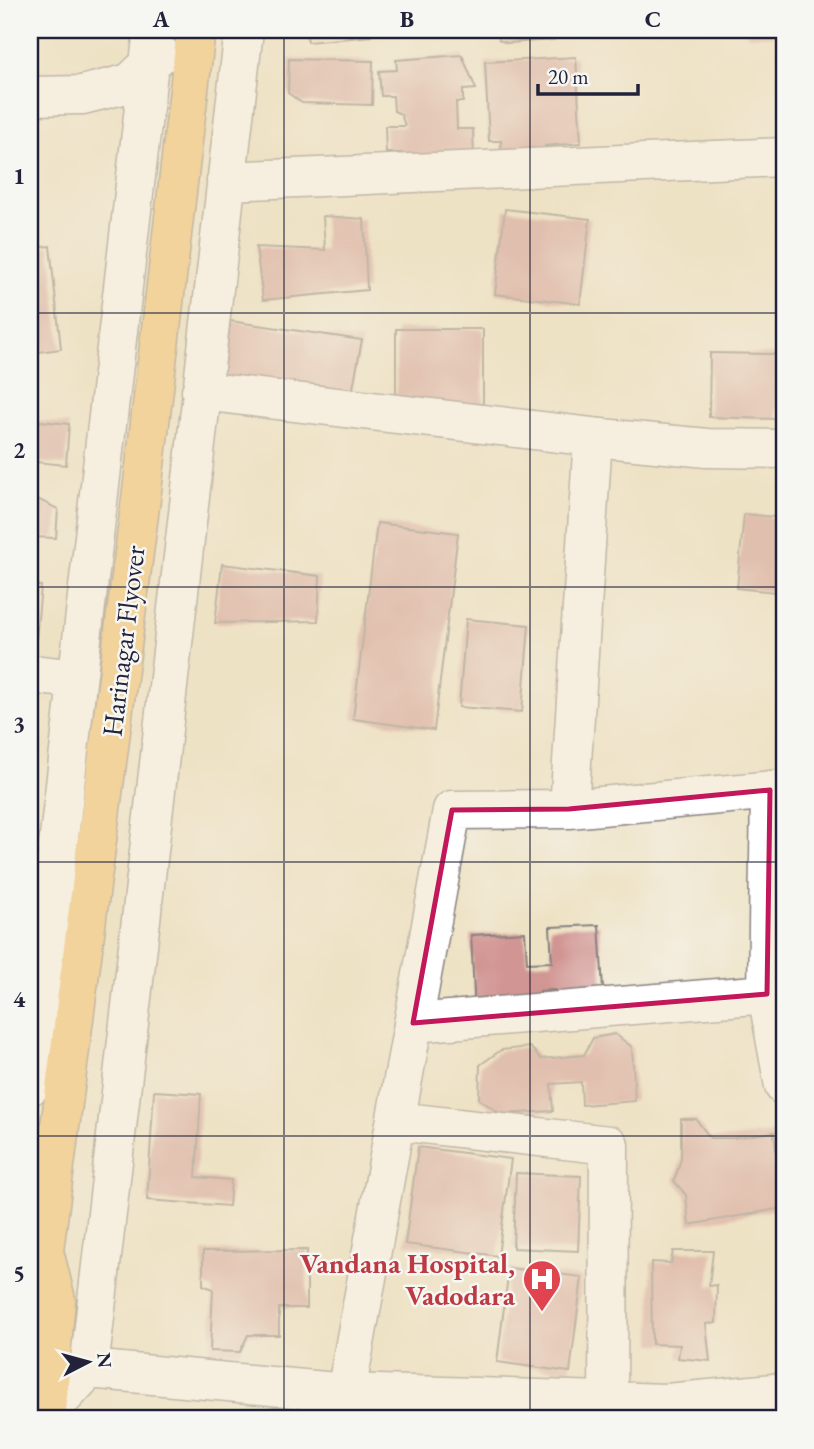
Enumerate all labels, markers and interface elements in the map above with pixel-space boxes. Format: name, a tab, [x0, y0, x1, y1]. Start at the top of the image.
text: A	[152, 4, 170, 34]
text: B	[400, 4, 414, 34]
text: C	[645, 4, 661, 34]
scale bar	[538, 52, 637, 96]
text: 20 m	[548, 63, 589, 90]
text: 1	[13, 161, 25, 191]
text: 2	[13, 435, 25, 465]
street label: Harinagar Flyover	[93, 543, 153, 739]
text: 3	[13, 709, 25, 739]
text: 4	[13, 984, 26, 1014]
place label: Vandana Hospital, Vadodara	[300, 1245, 516, 1313]
text: 5	[13, 1258, 25, 1288]
hospital icon: Vandana Hospital, Vadodara	[521, 1258, 563, 1313]
north arrow	[52, 1326, 122, 1396]
text: N	[91, 1351, 118, 1370]

